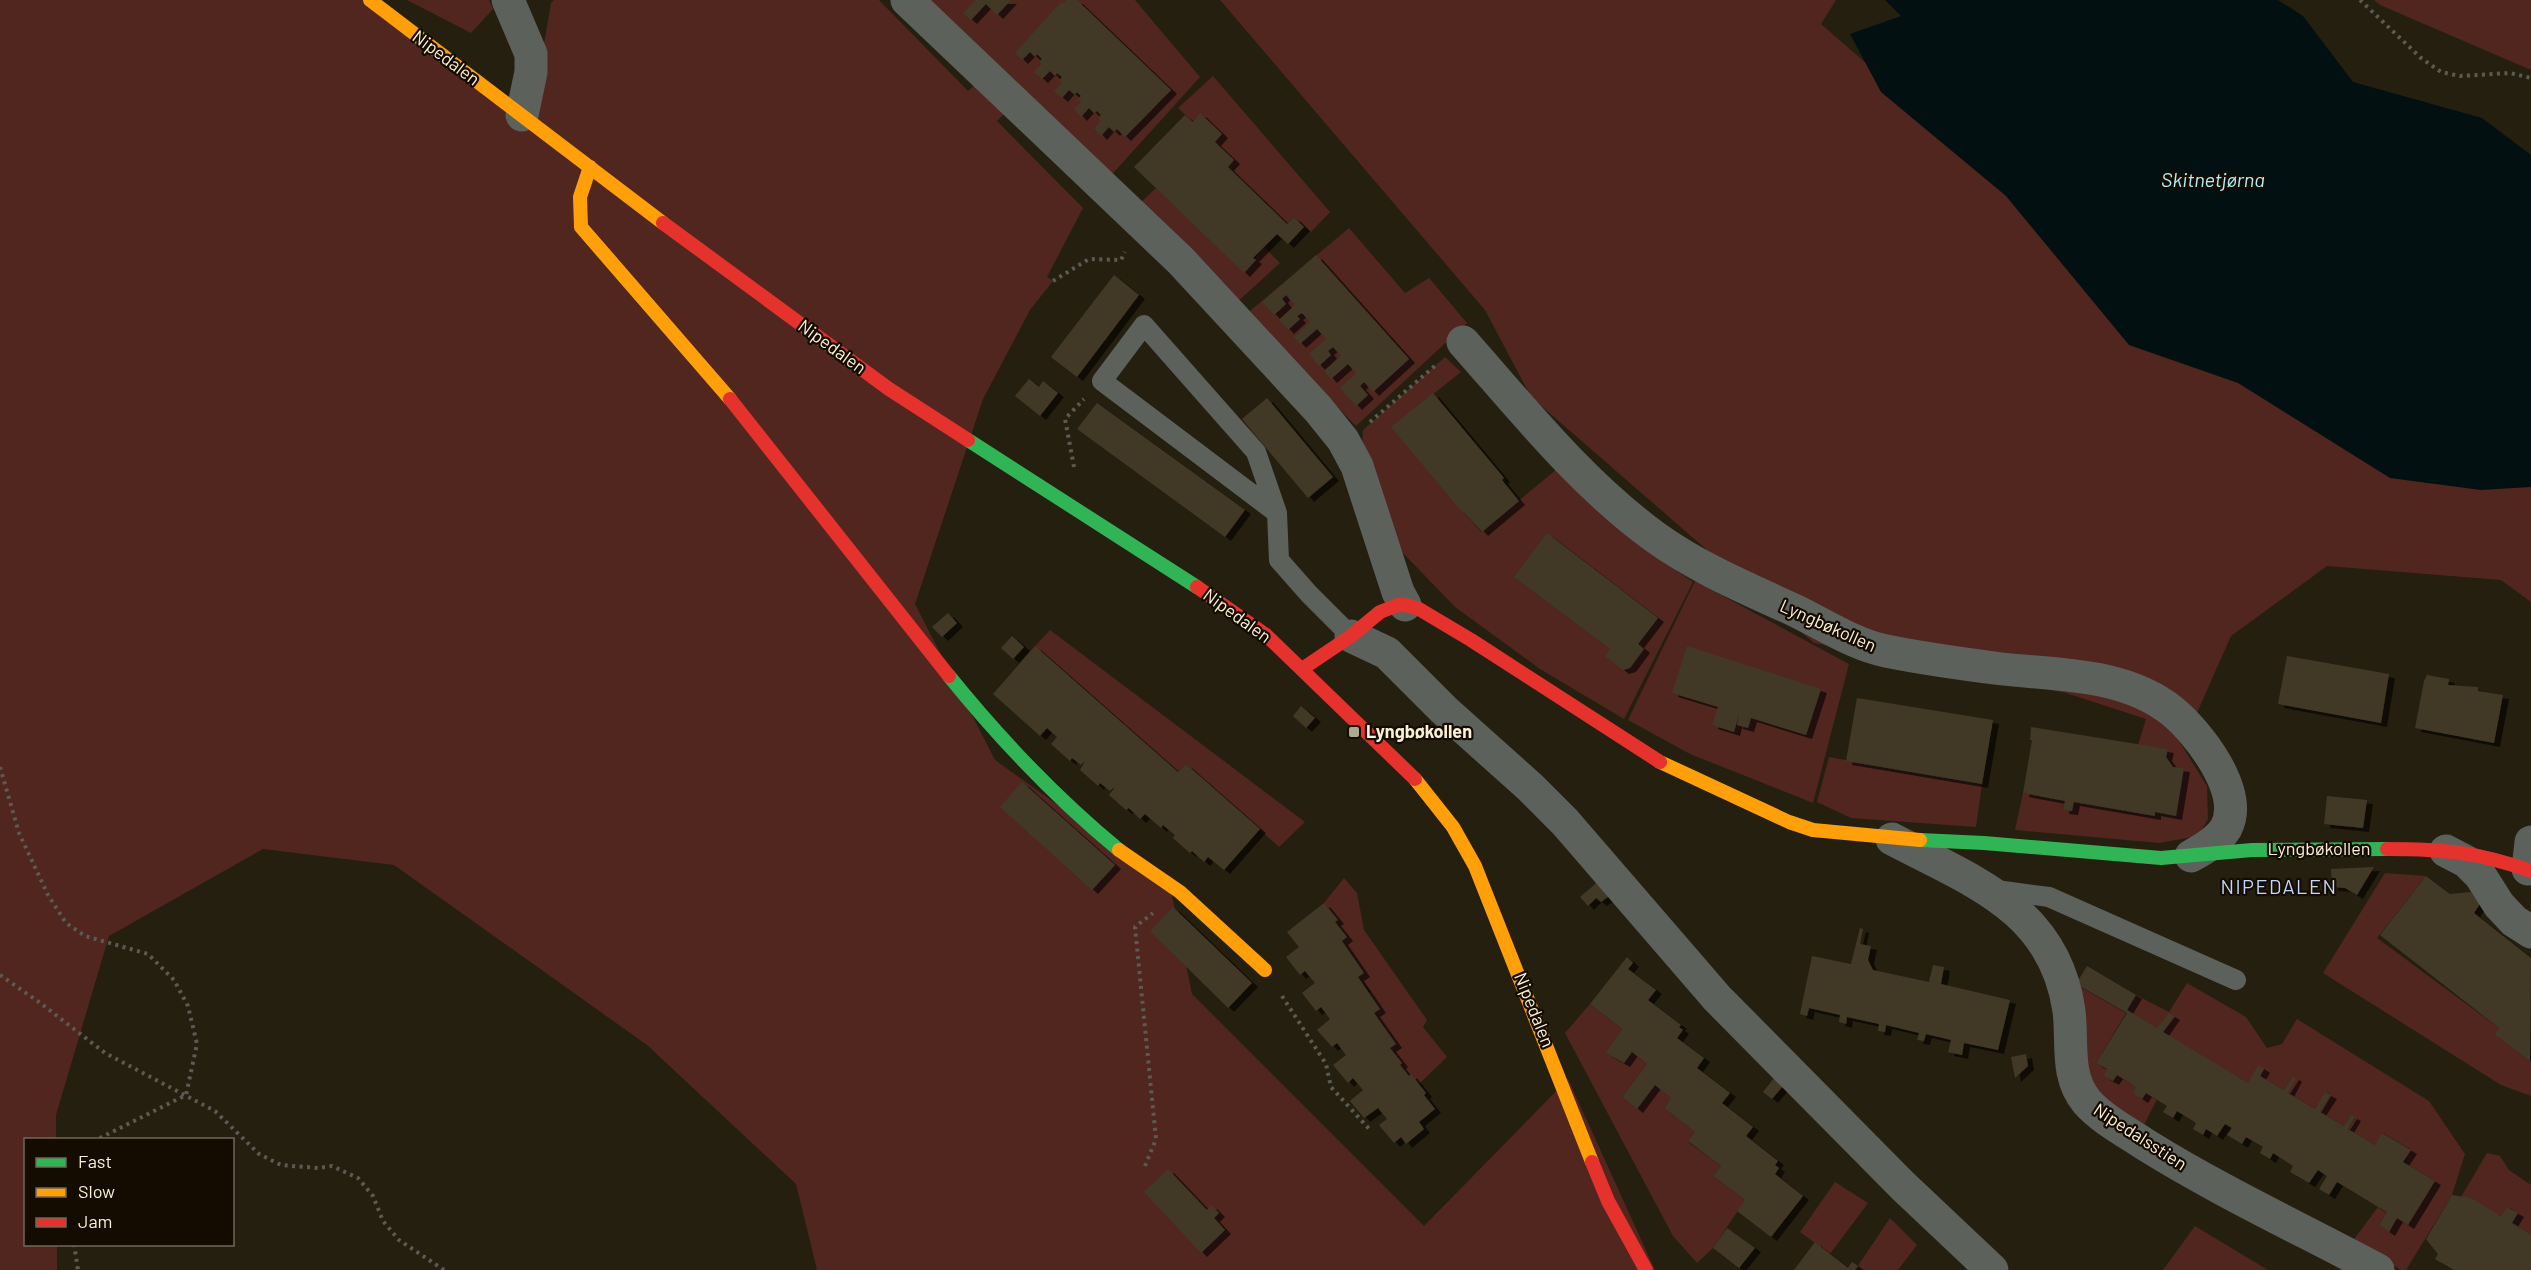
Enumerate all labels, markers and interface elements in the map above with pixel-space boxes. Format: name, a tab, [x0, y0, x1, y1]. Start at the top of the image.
street label: Nipedalen	[409, 25, 485, 90]
water label: Skitnetjørna	[2161, 167, 2265, 191]
street label: Nipedalen	[794, 314, 871, 378]
street label: Nipedalen	[1199, 583, 1276, 647]
street label: Lyngbøkollen	[1777, 594, 1880, 656]
place label: Lyngbøkollen	[1366, 720, 1472, 742]
marker: Lyngbøkollen	[1347, 725, 1361, 739]
street label: Lyngbøkollen	[2268, 837, 2370, 859]
district label: NIPEDALEN	[2220, 874, 2338, 898]
street label: Nipedalen	[1510, 969, 1560, 1050]
street label: Nipedalsstien	[2090, 1098, 2191, 1174]
legend	[24, 1138, 234, 1246]
text: Fast	[78, 1150, 112, 1172]
text: Slow	[78, 1180, 115, 1202]
text: Jam	[78, 1210, 112, 1232]

